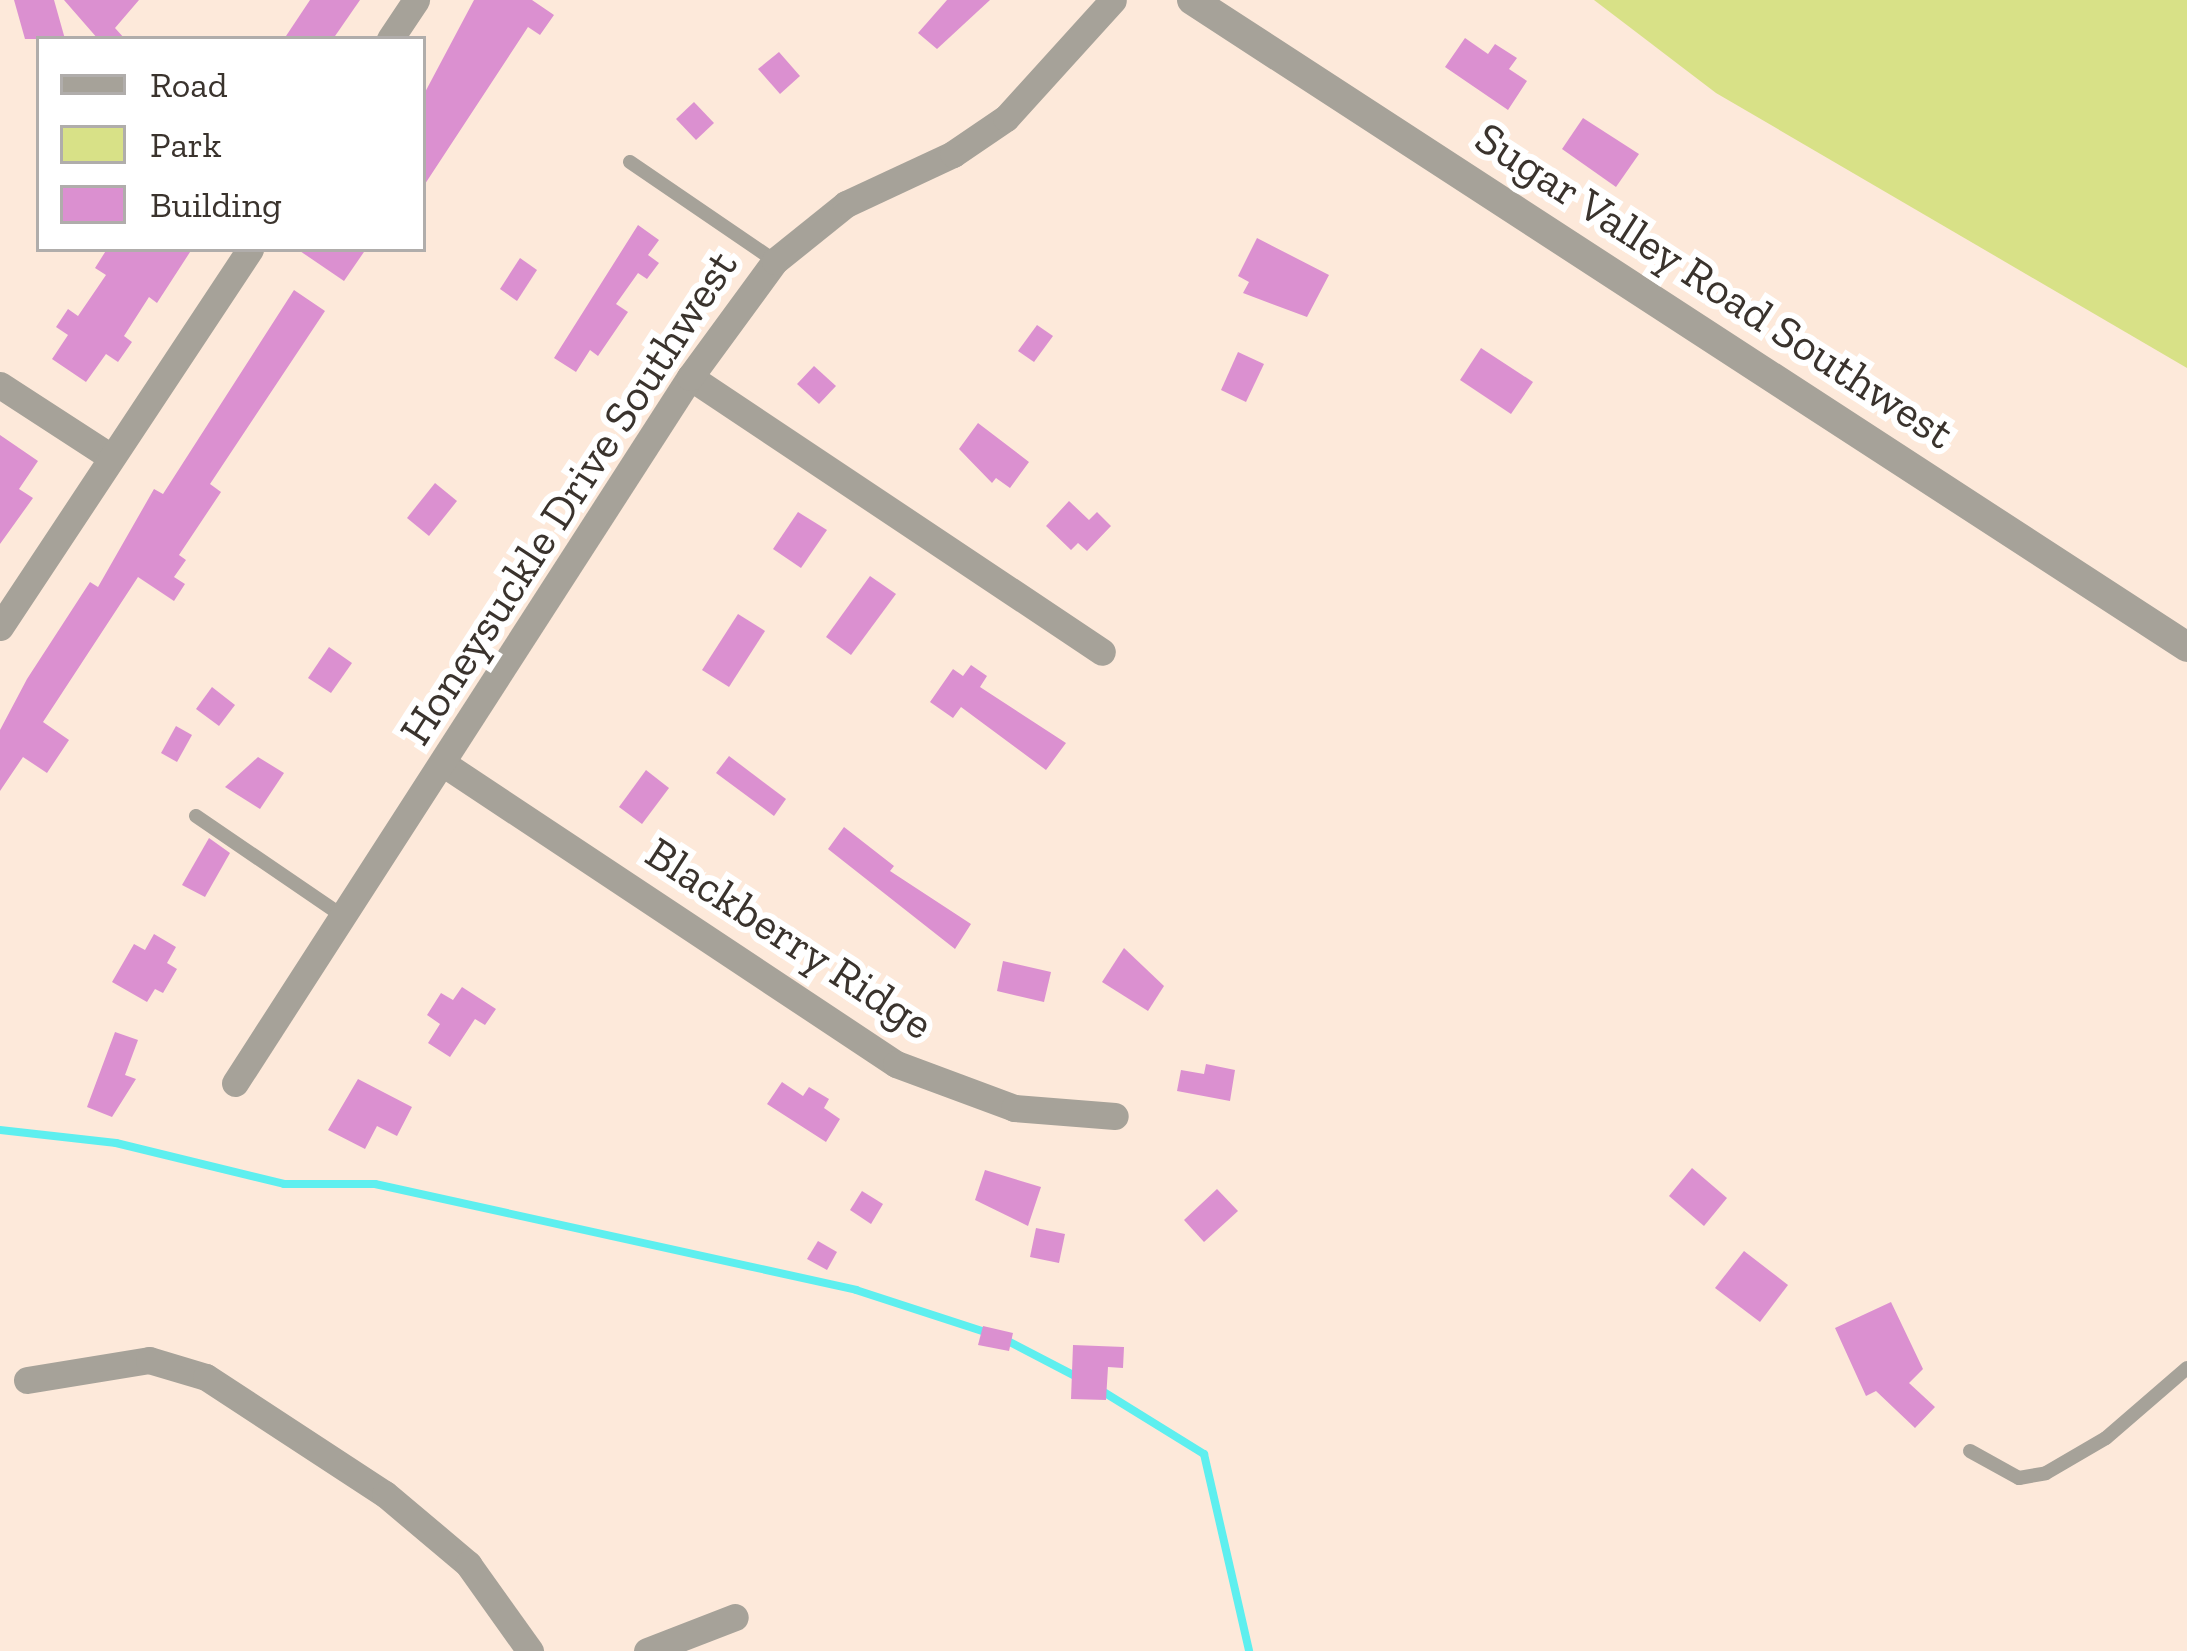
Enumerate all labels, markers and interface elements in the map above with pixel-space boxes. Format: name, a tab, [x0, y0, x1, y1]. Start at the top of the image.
legend	[36, 36, 426, 252]
text: Road	[150, 63, 227, 106]
street label: Sugar Valley Road Southwest	[1464, 110, 1964, 462]
text: Park	[150, 123, 221, 166]
text: Building	[150, 183, 282, 226]
street label: Honeysuckle Drive Southwest	[389, 241, 749, 755]
street label: Blackberry Ridge	[635, 826, 943, 1052]

